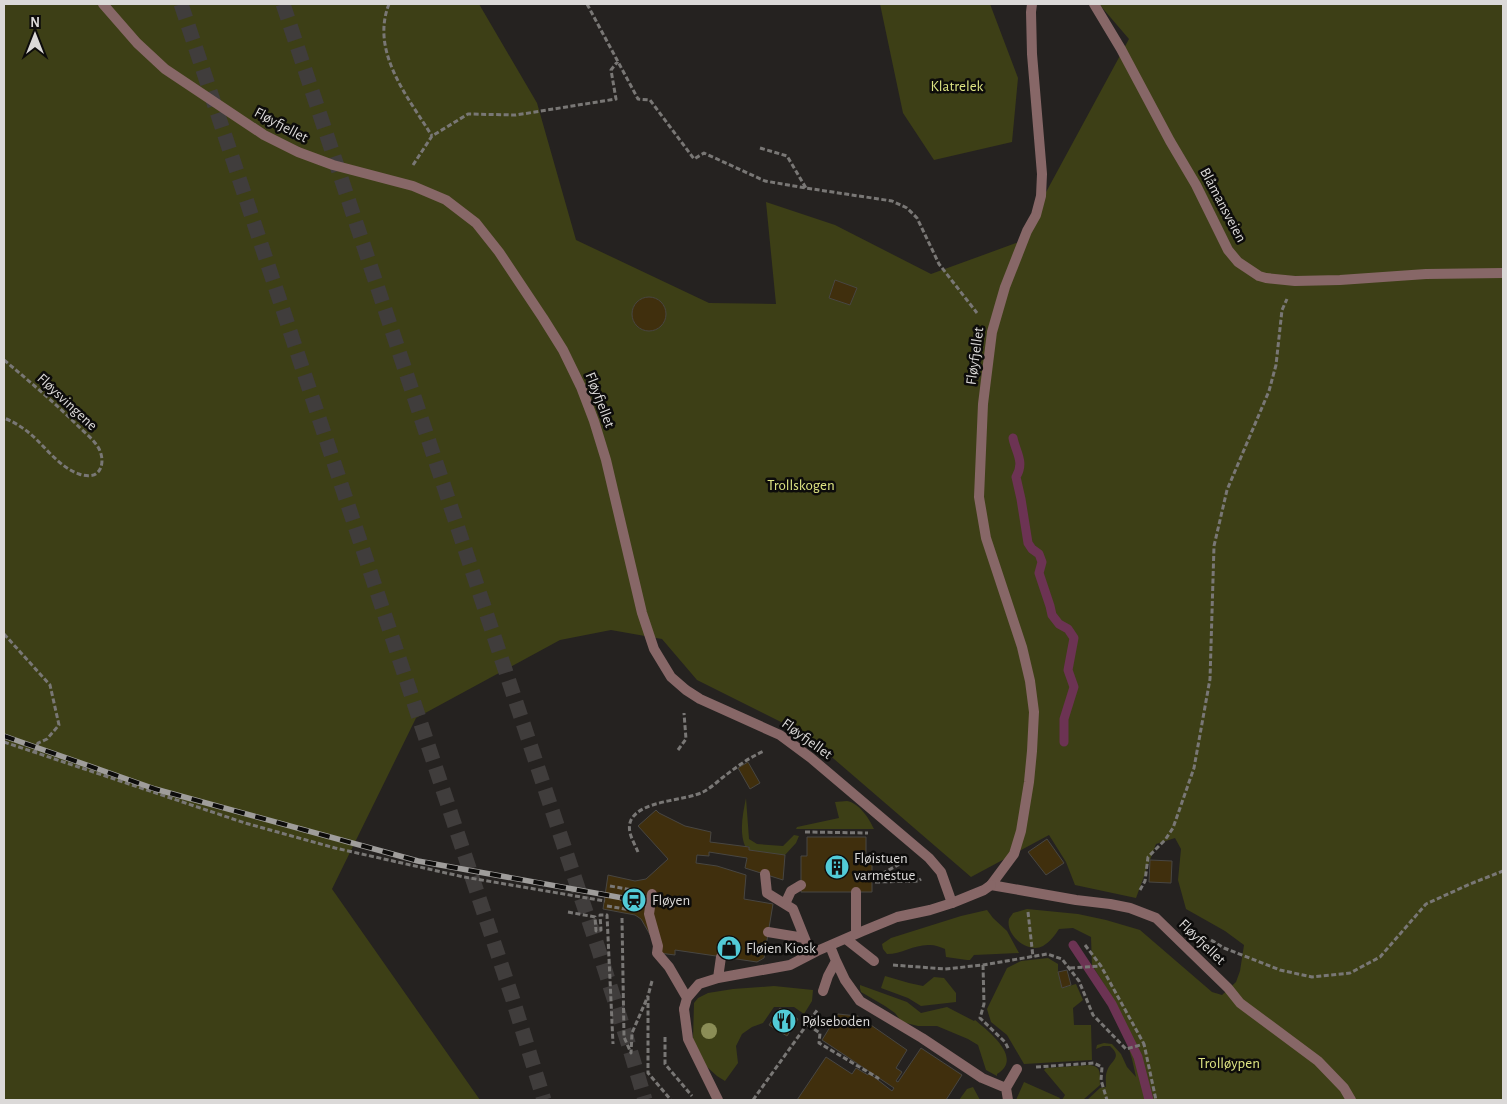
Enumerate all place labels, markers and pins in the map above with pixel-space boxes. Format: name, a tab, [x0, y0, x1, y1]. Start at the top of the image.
place label: Fløistuen varmestue	[854, 851, 916, 883]
building icon: Fløistuen varmestue	[824, 854, 850, 880]
station icon: Fløyen	[621, 887, 647, 913]
place label: Fløyen	[652, 893, 690, 908]
shop icon: Fløien Kiosk	[716, 935, 742, 961]
place label: Fløien Kiosk	[746, 941, 816, 956]
restaurant icon: Pølseboden	[771, 1008, 797, 1034]
place label: Pølseboden	[802, 1014, 870, 1029]

